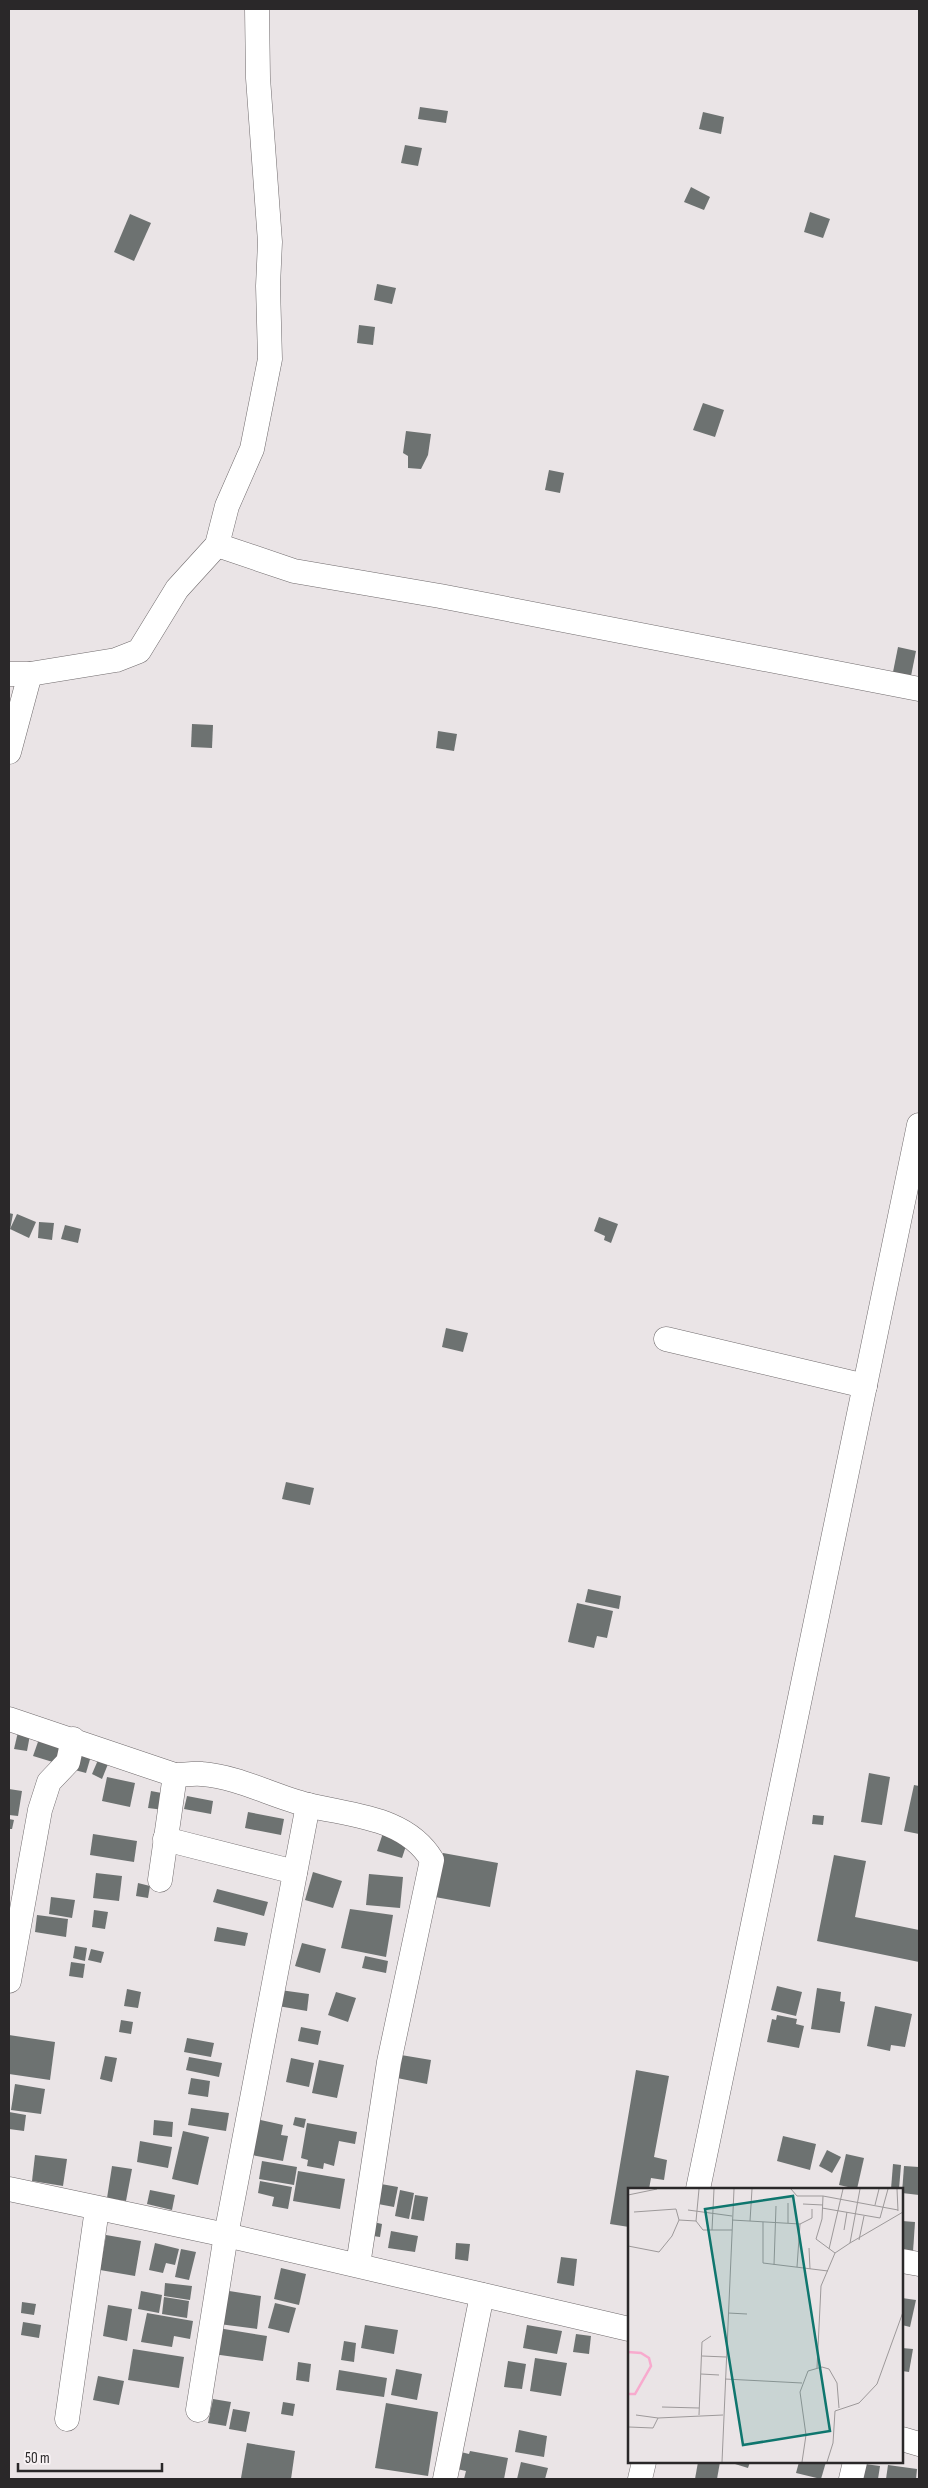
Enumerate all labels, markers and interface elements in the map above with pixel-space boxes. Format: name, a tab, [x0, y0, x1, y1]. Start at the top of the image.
inset map	[628, 2188, 903, 2463]
scale bar	[18, 2440, 161, 2472]
text: 50 m	[25, 2449, 50, 2468]

